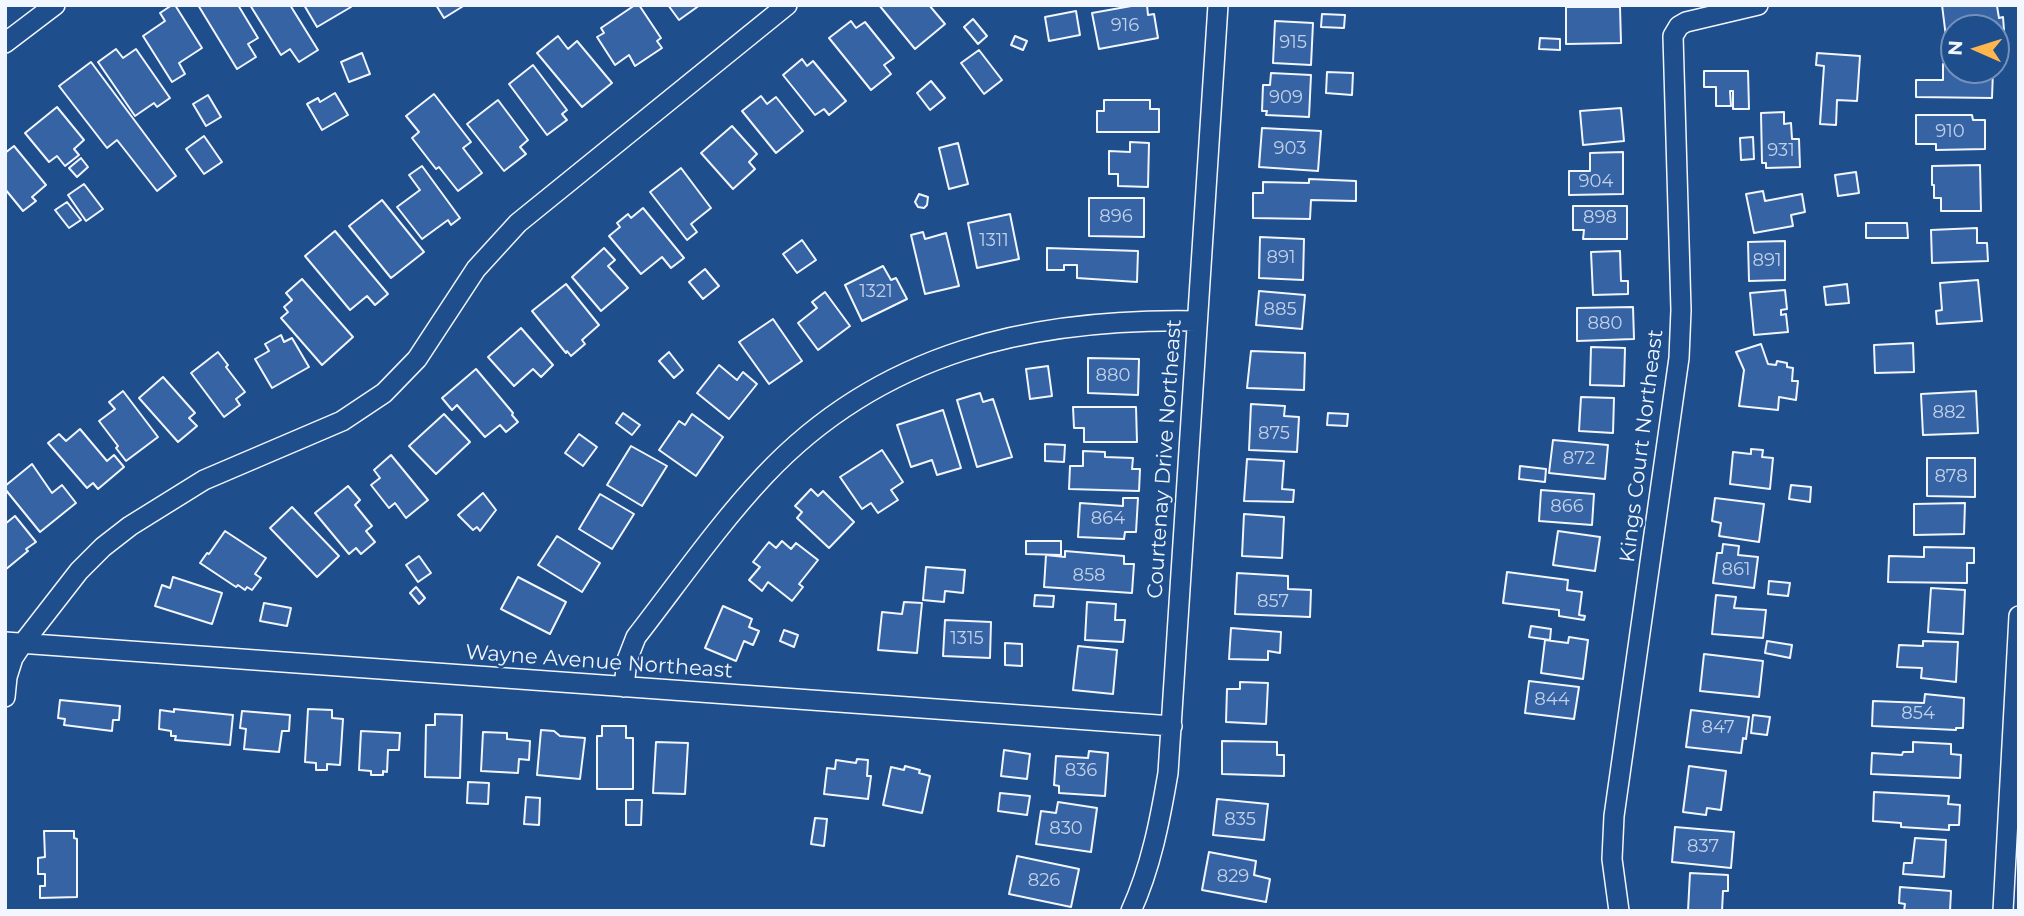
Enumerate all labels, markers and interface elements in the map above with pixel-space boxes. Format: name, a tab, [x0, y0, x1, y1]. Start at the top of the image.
north arrow	[1940, 14, 2010, 84]
house number: 916	[1111, 15, 1139, 37]
house number: 915	[1279, 32, 1307, 54]
text: N	[1944, 40, 1967, 56]
house number: 909	[1269, 87, 1303, 109]
house number: 910	[1935, 121, 1965, 143]
house number: 903	[1274, 138, 1306, 160]
house number: 931	[1767, 140, 1795, 162]
house number: 904	[1579, 171, 1613, 193]
house number: 896	[1099, 206, 1133, 228]
house number: 898	[1583, 207, 1617, 229]
house number: 1311	[979, 230, 1009, 252]
house number: 891	[1267, 247, 1295, 269]
house number: 891	[1753, 250, 1781, 272]
house number: 1321	[859, 281, 893, 303]
house number: 885	[1263, 299, 1297, 321]
house number: 880	[1588, 313, 1622, 335]
street label: Courtenay Drive Northeast	[1143, 318, 1187, 600]
street label: Kings Court Northeast	[1615, 328, 1669, 564]
house number: 880	[1096, 365, 1130, 387]
house number: 882	[1932, 402, 1966, 424]
house number: 875	[1258, 423, 1290, 445]
house number: 872	[1563, 448, 1595, 470]
house number: 878	[1934, 466, 1968, 488]
house number: 866	[1550, 496, 1584, 518]
house number: 864	[1091, 508, 1125, 530]
house number: 861	[1722, 559, 1750, 581]
house number: 858	[1072, 565, 1106, 587]
house number: 857	[1257, 591, 1289, 613]
house number: 1315	[950, 628, 984, 650]
street label: Wayne Avenue Northeast	[464, 640, 734, 684]
house number: 844	[1534, 689, 1570, 711]
house number: 854	[1901, 703, 1935, 725]
house number: 847	[1701, 717, 1735, 739]
house number: 836	[1065, 760, 1097, 782]
house number: 835	[1224, 809, 1256, 831]
house number: 830	[1049, 818, 1083, 840]
house number: 837	[1687, 836, 1719, 858]
house number: 829	[1217, 866, 1249, 888]
house number: 826	[1028, 870, 1060, 892]

